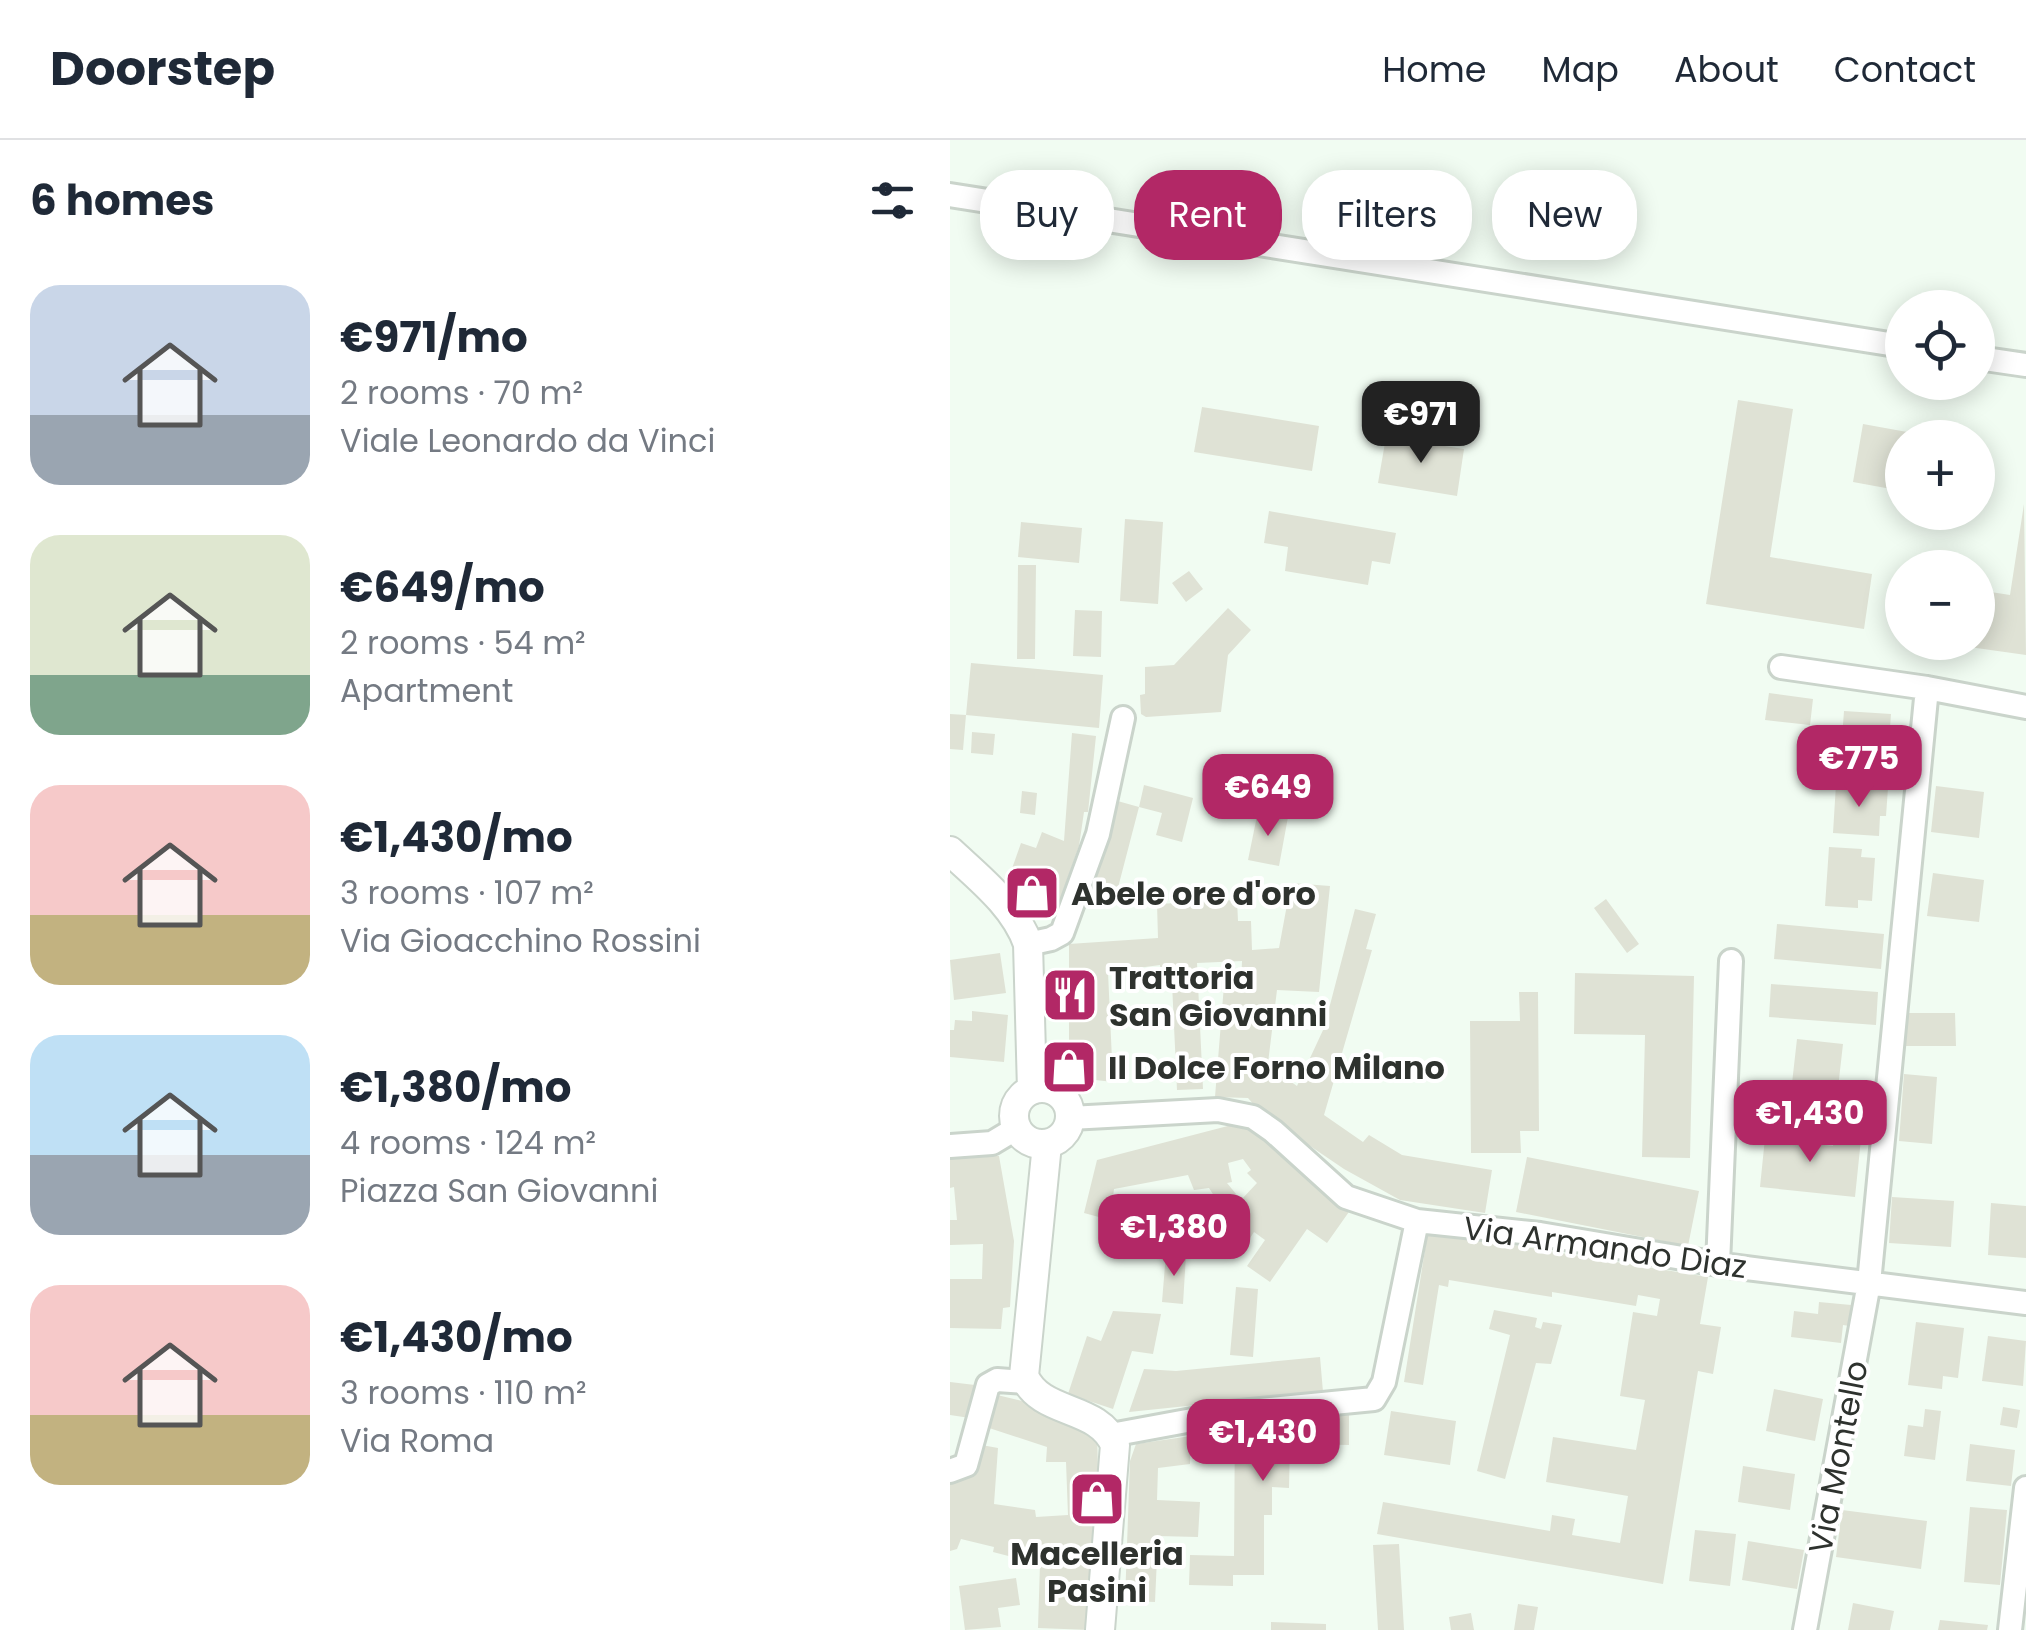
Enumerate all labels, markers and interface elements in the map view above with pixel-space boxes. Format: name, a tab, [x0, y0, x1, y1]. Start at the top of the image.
text: Doorstep	[50, 35, 275, 102]
text: Home	[1382, 45, 1487, 94]
text: Map	[1542, 45, 1619, 94]
text: About	[1674, 45, 1779, 94]
text: Contact	[1834, 45, 1976, 94]
chip: Buy	[980, 170, 1114, 260]
chip: Rent	[1134, 170, 1282, 260]
chip: Filters	[1302, 170, 1472, 260]
chip: New	[1492, 170, 1637, 260]
text: 6 homes	[30, 171, 215, 230]
icon: filters	[865, 173, 920, 228]
map controls	[1885, 290, 1995, 660]
button: locate	[1885, 290, 1995, 400]
text: €971/mo	[340, 308, 528, 367]
icon: home	[110, 325, 230, 445]
text: 2 rooms · 70 m²	[340, 370, 583, 415]
pin: €971	[1362, 381, 1480, 466]
text: €971	[1384, 391, 1458, 436]
text: Viale Leonardo da Vinci	[340, 418, 715, 463]
button: +	[1885, 420, 1995, 530]
button: −	[1885, 550, 1995, 660]
text: €649/mo	[340, 558, 545, 617]
icon: home	[110, 575, 230, 695]
text: 2 rooms · 54 m²	[340, 620, 586, 665]
text: Apartment	[340, 668, 513, 713]
pin: €775	[1800, 725, 1918, 810]
text: €775	[1819, 735, 1899, 780]
pin: €649	[1209, 754, 1327, 839]
text: €649	[1224, 764, 1312, 809]
text: €1,430/mo	[340, 808, 573, 867]
icon: home	[110, 825, 230, 945]
shop icon: Abele ore d'oro	[1002, 863, 1062, 923]
text: 3 rooms · 107 m²	[340, 870, 594, 915]
place label: Abele ore d'oro	[1071, 871, 1316, 916]
text: Via Gioacchino Rossini	[340, 918, 701, 963]
place label: Trattoria San Giovanni	[1109, 955, 1327, 1037]
restaurant icon: Trattoria San Giovanni	[1040, 965, 1100, 1025]
shop icon: Il Dolce Forno Milano	[1039, 1037, 1099, 1097]
place label: Il Dolce Forno Milano	[1108, 1045, 1445, 1090]
text: €1,380/mo	[340, 1058, 572, 1117]
icon: home	[110, 1075, 230, 1195]
pin: €1,430	[1729, 1080, 1891, 1165]
text: €1,430	[1756, 1090, 1864, 1135]
text: 4 rooms · 124 m²	[340, 1120, 596, 1165]
text: Piazza San Giovanni	[340, 1168, 658, 1213]
pin: €1,380	[1093, 1194, 1255, 1279]
text: €1,380	[1120, 1204, 1228, 1249]
street label: Via Armando Diaz	[1460, 1205, 1750, 1289]
text: €1,430/mo	[340, 1308, 573, 1367]
icon: home	[110, 1325, 230, 1445]
street label: Via Montello	[1797, 1357, 1879, 1557]
text: 3 rooms · 110 m²	[340, 1370, 586, 1415]
pin: €1,430	[1182, 1399, 1344, 1484]
text: €1,430	[1209, 1409, 1317, 1454]
text: Via Roma	[340, 1418, 494, 1463]
shop icon: Macelleria Pasini	[1067, 1469, 1127, 1529]
place label: Macelleria Pasini	[1010, 1531, 1184, 1613]

